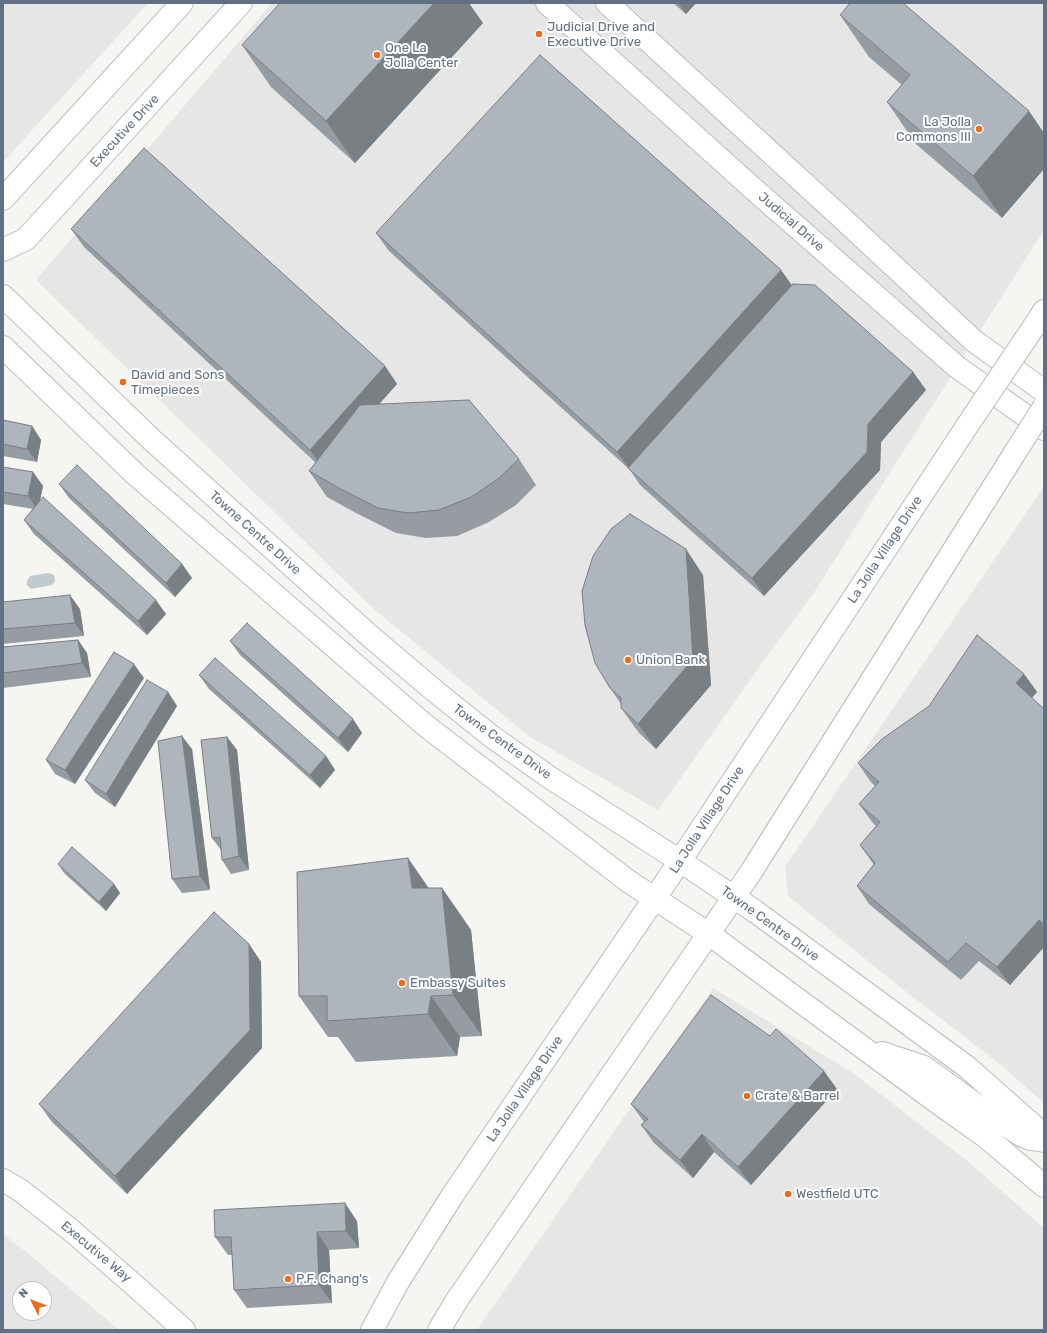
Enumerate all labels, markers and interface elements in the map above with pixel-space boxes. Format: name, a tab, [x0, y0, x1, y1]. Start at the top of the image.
place label: Judicial Drive and Executive Drive	[547, 19, 655, 50]
marker: Judicial Drive and Executive Drive	[534, 29, 544, 39]
place label: One La Jolla Center	[385, 40, 458, 71]
marker: One La Jolla Center	[372, 50, 382, 60]
street label: Executive Drive	[87, 91, 163, 171]
place label: La Jolla Commons III	[896, 114, 971, 145]
marker: La Jolla Commons III	[974, 124, 984, 134]
street label: Judicial Drive	[755, 189, 827, 255]
place label: David and Sons Timepieces	[131, 367, 224, 398]
marker: David and Sons Timepieces	[118, 377, 128, 387]
street label: Towne Centre Drive	[206, 488, 304, 578]
street label: La Jolla Village Drive	[845, 493, 925, 607]
place label: Union Bank	[636, 652, 705, 668]
marker: Union Bank	[623, 655, 633, 665]
street label: Towne Centre Drive	[450, 701, 554, 783]
street label: La Jolla Village Drive	[667, 763, 747, 877]
street label: Towne Centre Drive	[718, 883, 822, 965]
place label: Embassy Suites	[410, 975, 506, 991]
marker: Embassy Suites	[397, 978, 407, 988]
street label: La Jolla Village Drive	[484, 1033, 566, 1145]
place label: Crate & Barrel	[755, 1088, 839, 1104]
marker: Crate & Barrel	[742, 1091, 752, 1101]
place label: Westfield UTC	[796, 1186, 879, 1202]
marker: Westfield UTC	[783, 1189, 793, 1199]
street label: Executive Way	[58, 1218, 134, 1286]
place label: P.F. Chang's	[296, 1271, 368, 1287]
marker: P.F. Chang's	[283, 1274, 293, 1284]
north arrow	[12, 1281, 52, 1321]
text: N	[16, 1286, 31, 1301]

